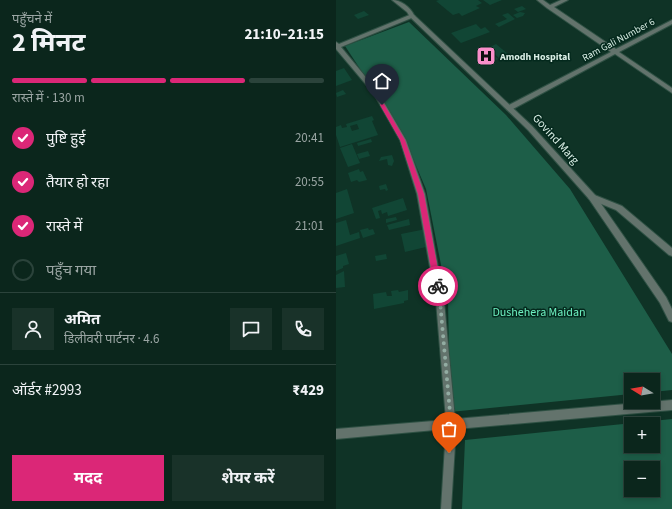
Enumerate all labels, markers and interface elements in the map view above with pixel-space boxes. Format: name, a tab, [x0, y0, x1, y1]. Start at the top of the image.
text: पहुँचने में	[12, 10, 52, 28]
street label: Ram Gali Number 6	[580, 15, 657, 65]
text: 2 मिनट	[12, 24, 86, 61]
text: 21:10–21:15	[244, 24, 324, 45]
hospital icon: Amodh Hospital	[475, 45, 497, 67]
place label: Amodh Hospital	[499, 50, 570, 64]
pin	[365, 64, 399, 105]
icon: home	[371, 70, 393, 92]
text: रास्ते में · 130 m	[12, 89, 85, 107]
street label: Govind Marg	[528, 110, 583, 168]
icon: check	[12, 127, 34, 149]
text: पुष्टि हुई	[46, 128, 86, 149]
text: 20:41	[295, 129, 324, 147]
icon: check	[12, 171, 34, 193]
text: तैयार हो रहा	[46, 172, 109, 193]
text: 20:55	[295, 173, 324, 191]
icon: check	[12, 215, 34, 237]
text: रास्ते में	[46, 216, 82, 237]
text: 21:01	[295, 217, 324, 235]
text: पहुँच गया	[46, 260, 96, 281]
courier	[418, 266, 458, 306]
icon: bike	[427, 275, 449, 297]
park label: Dushehera Maidan	[492, 304, 586, 321]
button: person	[12, 308, 54, 350]
button: chat	[230, 308, 272, 350]
button: phone	[282, 308, 324, 350]
text: अमित	[64, 309, 100, 330]
text: डिलीवरी पार्टनर · 4.6	[64, 330, 159, 348]
north arrow	[624, 373, 660, 409]
map controls	[624, 373, 660, 497]
text: ऑर्डर #2993	[12, 380, 82, 401]
text: ₹429	[292, 380, 324, 401]
pin	[432, 412, 466, 453]
button: +	[624, 417, 660, 453]
icon: bag	[438, 418, 460, 440]
button: मदद	[12, 455, 164, 501]
button: शेयर करें	[172, 455, 324, 501]
button: −	[624, 461, 660, 497]

